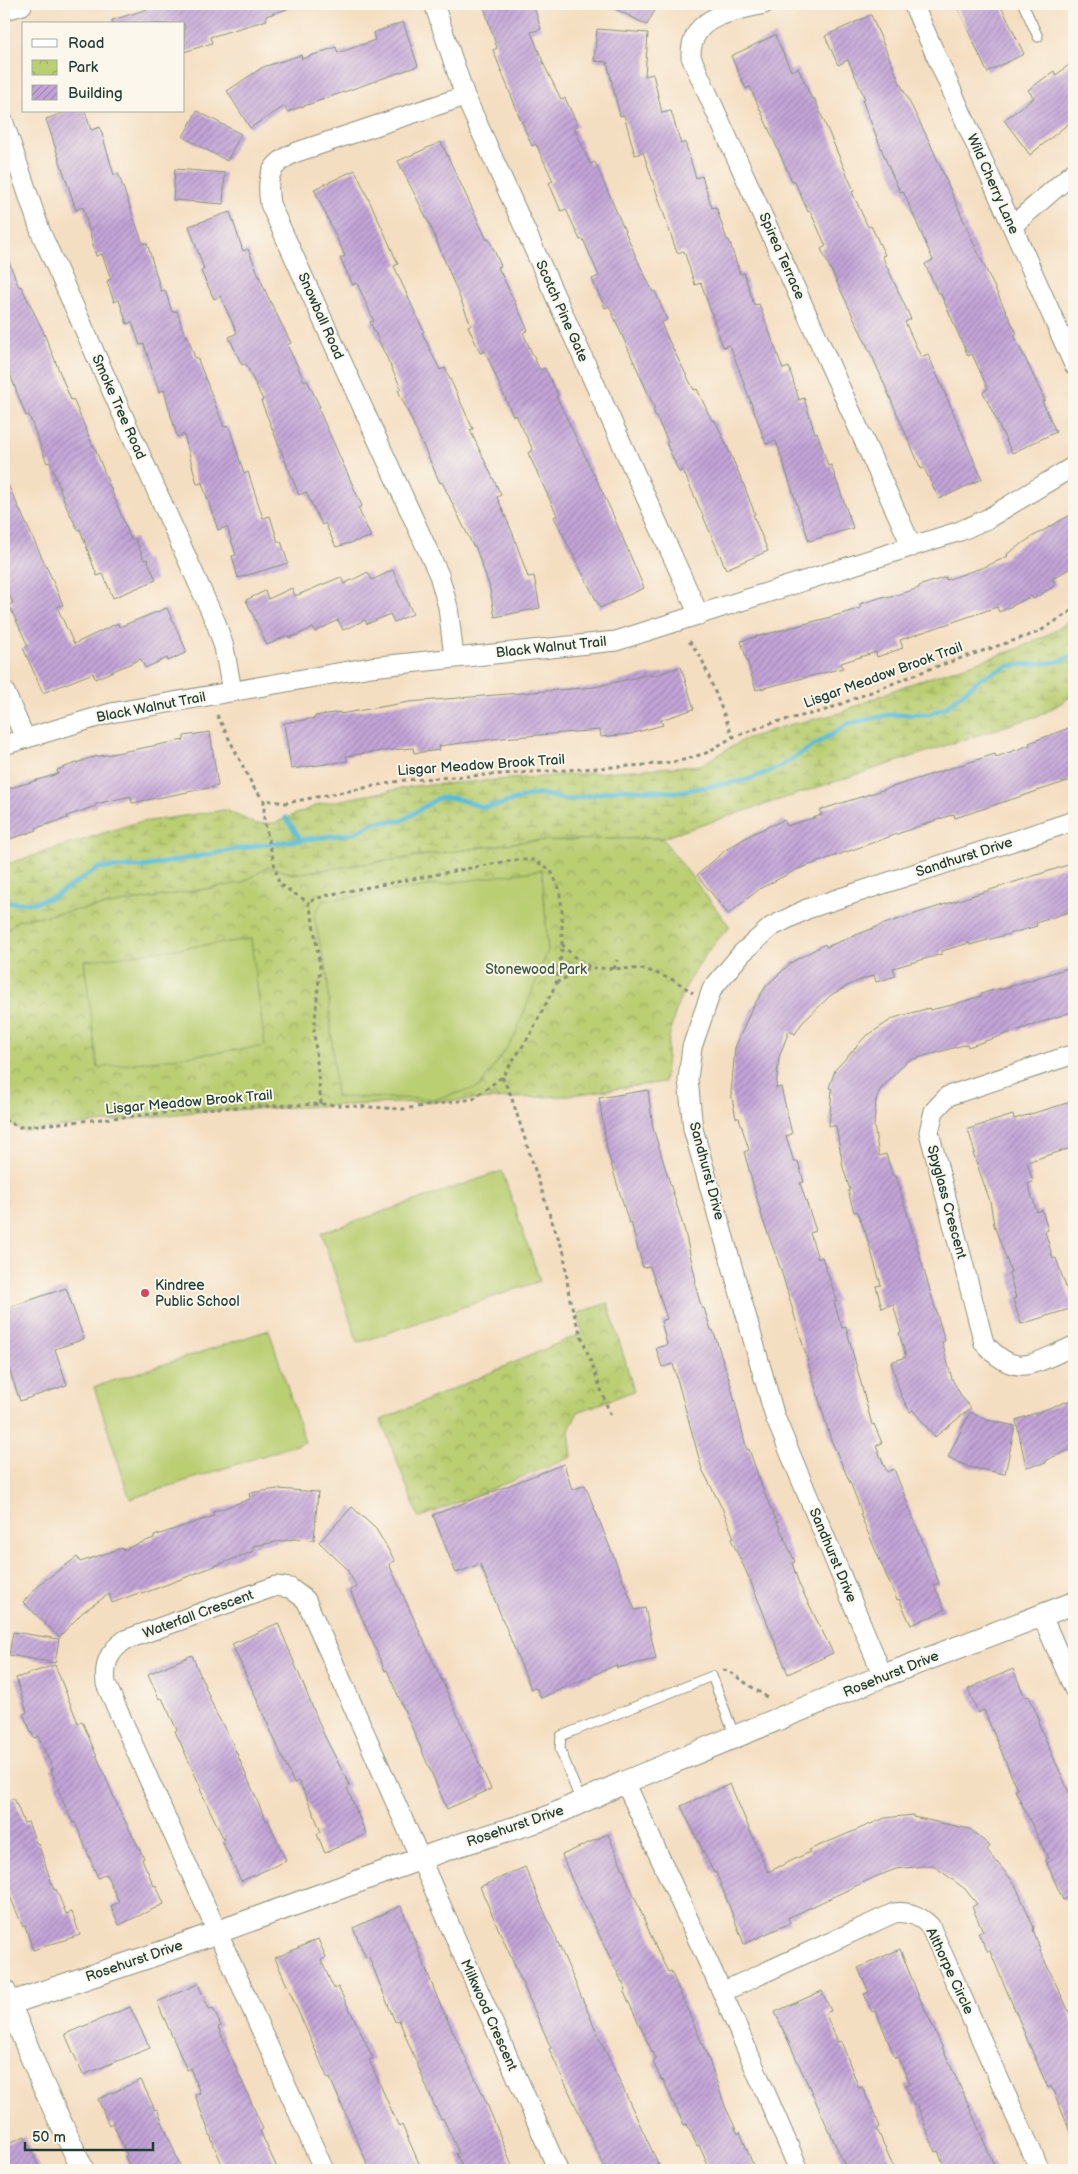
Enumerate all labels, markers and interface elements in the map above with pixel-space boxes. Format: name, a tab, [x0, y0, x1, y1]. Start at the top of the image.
legend	[22, 22, 185, 112]
text: Road	[68, 34, 104, 53]
text: Park	[68, 58, 99, 77]
text: Building	[68, 84, 123, 103]
street label: Wild Cherry Lane	[963, 131, 1023, 237]
street label: Spirea Terrace	[755, 210, 809, 302]
street label: Scotch Pine Gate	[532, 258, 592, 364]
street label: Snowball Road	[294, 270, 348, 362]
street label: Smoke Tree Road	[88, 352, 150, 462]
street label: Black Walnut Trail	[495, 633, 607, 661]
street label: Lisgar Meadow Brook Trail	[801, 638, 965, 712]
street label: Black Walnut Trail	[95, 688, 207, 726]
street label: Lisgar Meadow Brook Trail	[397, 751, 565, 779]
street label: Sandhurst Drive	[913, 833, 1015, 881]
park label: Stonewood Park	[485, 961, 587, 978]
street label: Lisgar Meadow Brook Trail	[105, 1086, 273, 1118]
street label: Sandhurst Drive	[686, 1120, 728, 1222]
street label: Spyglass Crescent	[924, 1143, 971, 1261]
place label: Kindree Public School	[155, 1277, 240, 1310]
marker: Kindree Public School	[139, 1287, 151, 1299]
street label: Sandhurst Drive	[805, 1505, 861, 1605]
street label: Waterfall Crescent	[140, 1586, 256, 1642]
street label: Rosehurst Drive	[841, 1647, 941, 1701]
street label: Rosehurst Drive	[464, 1801, 566, 1851]
street label: Althorpe Circle	[922, 1925, 978, 2017]
street label: Rosehurst Drive	[83, 1936, 185, 1986]
street label: Milkwood Crescent	[457, 1957, 522, 2074]
scale bar	[25, 2119, 152, 2151]
text: 50 m	[32, 2128, 66, 2147]

